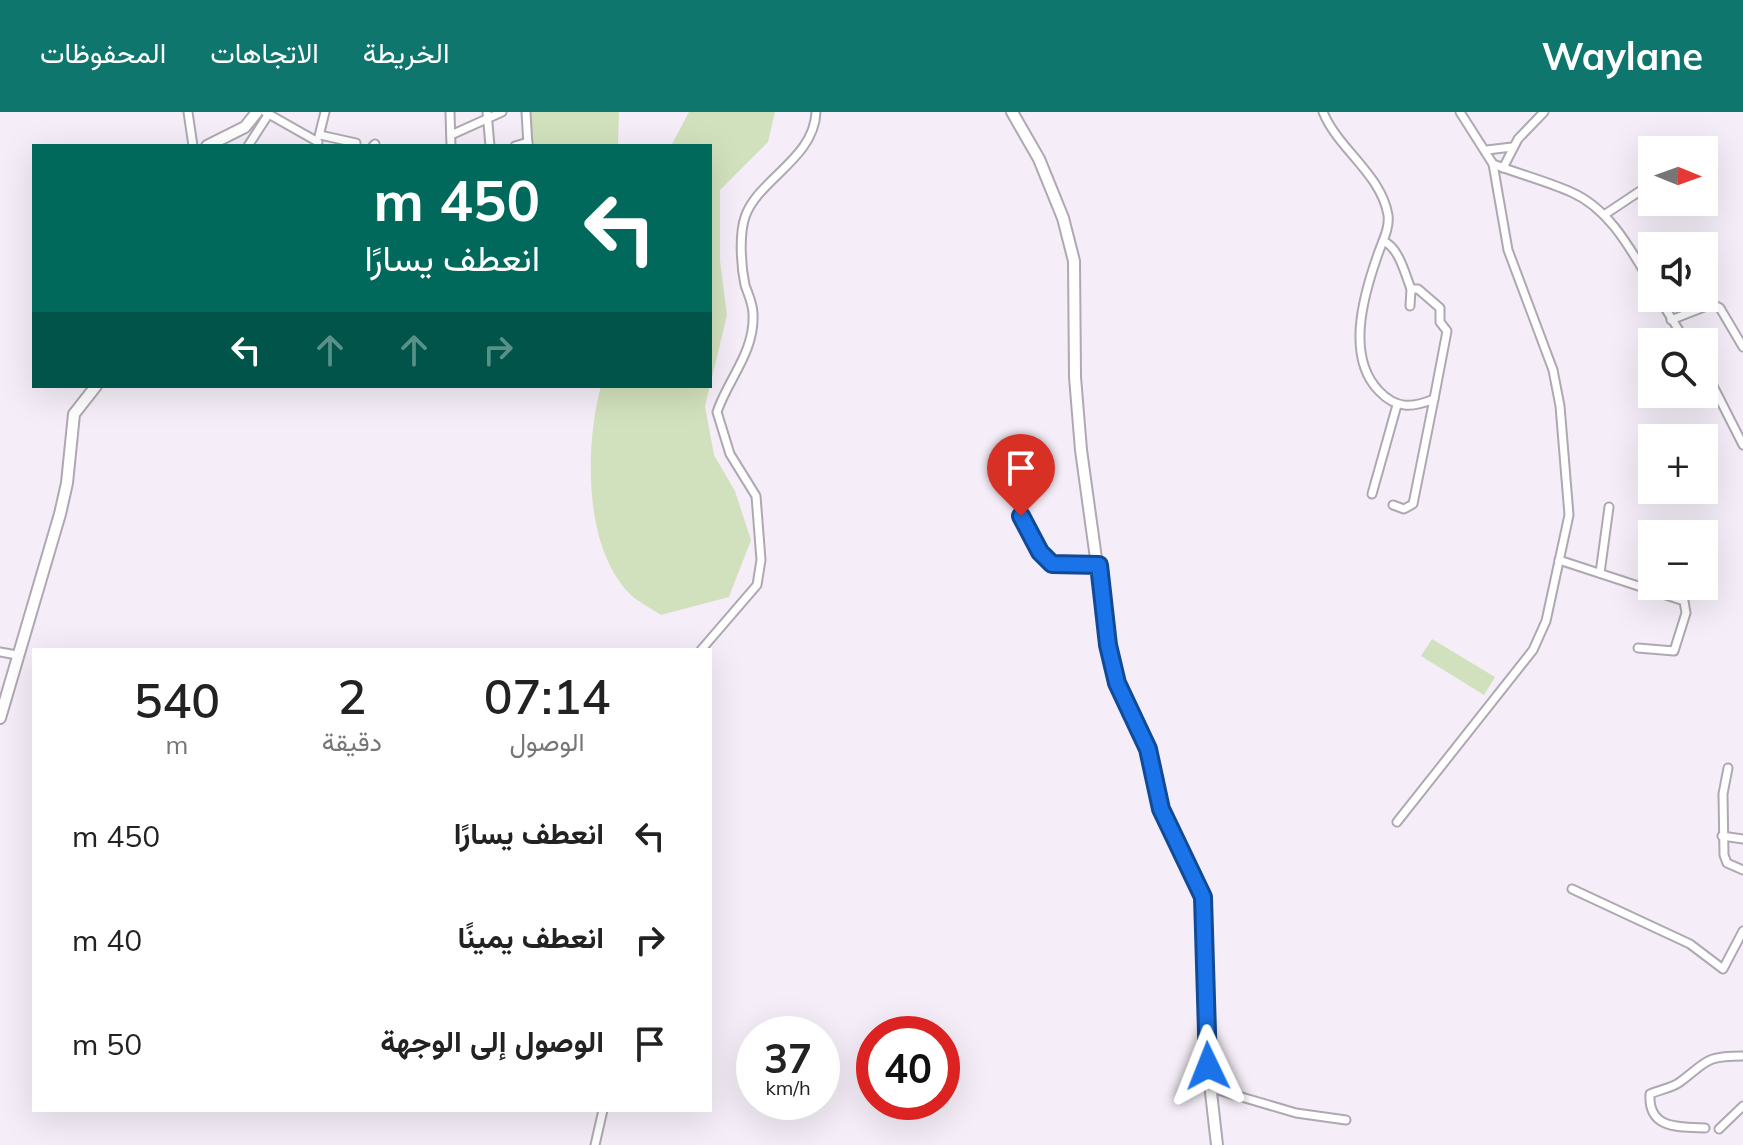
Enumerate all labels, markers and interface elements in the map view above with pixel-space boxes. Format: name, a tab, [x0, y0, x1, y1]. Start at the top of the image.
text: Waylane	[1541, 32, 1703, 80]
text: المحفوظات	[40, 35, 166, 70]
text: الاتجاهات	[210, 35, 319, 70]
text: الخريطة	[363, 35, 449, 70]
north arrow	[1638, 136, 1718, 216]
map controls	[1638, 136, 1718, 600]
text: 450 m	[373, 165, 540, 235]
icon: left	[568, 176, 672, 280]
button: sound	[1638, 232, 1718, 312]
text: انعطف يسارًا	[364, 235, 540, 280]
icon: left	[224, 328, 268, 372]
icon: ahead	[308, 328, 352, 372]
icon: ahead	[392, 328, 436, 372]
icon: right	[476, 328, 520, 372]
button: search	[1638, 328, 1718, 408]
button: +	[1638, 424, 1718, 504]
pin	[987, 434, 1055, 516]
icon: arrive	[999, 446, 1043, 490]
button: −	[1638, 520, 1718, 600]
text: 2	[338, 666, 366, 726]
text: 07:14	[484, 666, 610, 726]
text: 540	[134, 670, 220, 730]
text: دقيقة	[322, 725, 382, 758]
text: الوصول	[509, 725, 585, 758]
text: m	[166, 728, 188, 761]
text: انعطف يسارًا	[454, 814, 604, 852]
icon: left	[628, 814, 672, 858]
text: 450 m	[72, 817, 160, 855]
text: انعطف يمينًا	[458, 918, 604, 956]
icon: right	[628, 918, 672, 962]
text: 40 m	[72, 921, 142, 959]
speed limit sign: 40	[856, 1016, 960, 1120]
text: الوصول إلى الوجهة	[380, 1022, 604, 1060]
icon: arrive	[628, 1022, 672, 1066]
position arrow	[1166, 1024, 1250, 1108]
text: 50 m	[72, 1025, 142, 1063]
text: 37	[764, 1033, 812, 1083]
text: km/h	[765, 1075, 811, 1100]

